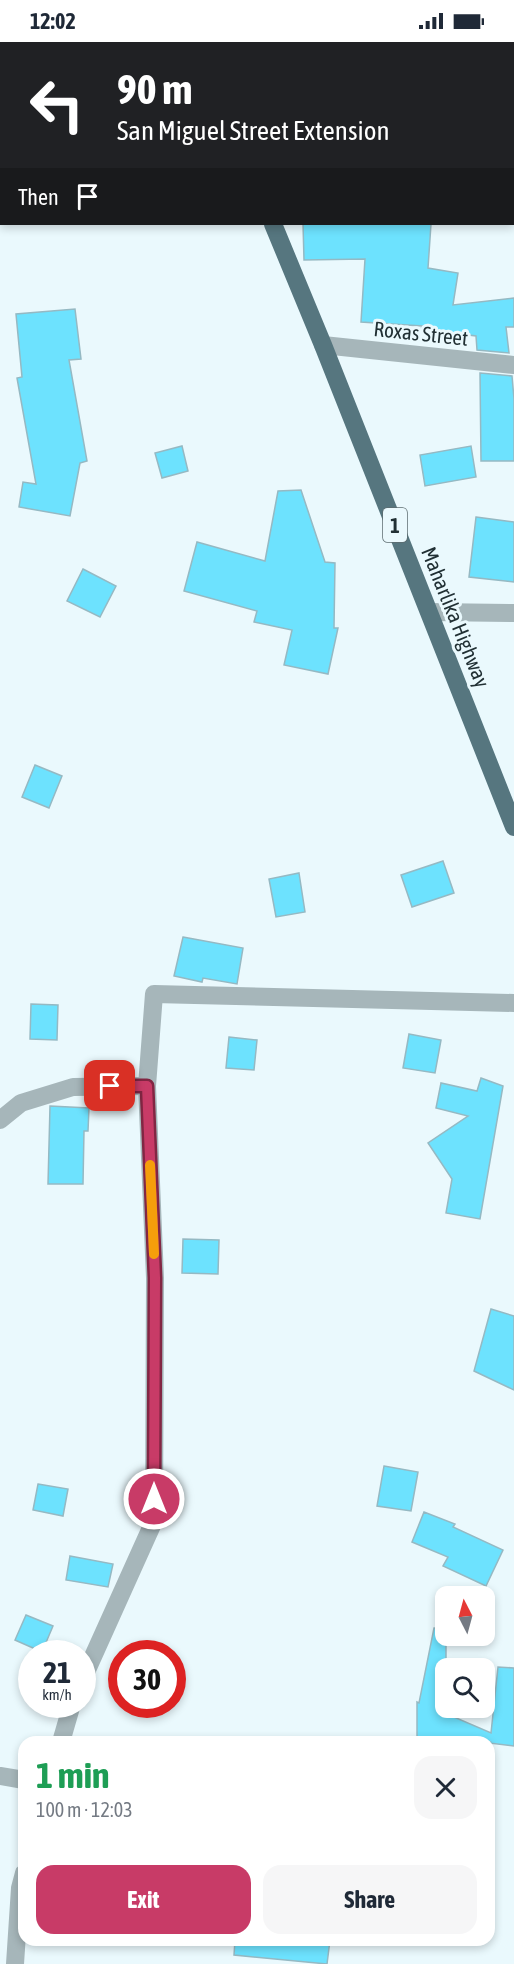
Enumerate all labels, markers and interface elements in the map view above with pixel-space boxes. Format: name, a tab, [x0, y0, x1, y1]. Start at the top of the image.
text: 12:02	[30, 8, 76, 34]
text: 90 m	[117, 65, 192, 113]
icon: left	[18, 66, 96, 144]
text: San Miguel Street Extension	[117, 115, 389, 146]
icon: arrive	[71, 180, 104, 213]
text: Then	[18, 184, 59, 210]
street label: Roxas Street	[373, 316, 469, 350]
road number: 1	[383, 508, 407, 542]
street label: Maharlika Highway	[417, 543, 495, 691]
pin	[84, 1060, 135, 1111]
icon: arrive	[93, 1069, 126, 1102]
position arrow	[122, 1467, 186, 1531]
north arrow	[435, 1586, 495, 1646]
map controls	[435, 1586, 495, 1718]
speed limit sign: 30	[108, 1640, 186, 1718]
text: 21	[43, 1655, 71, 1689]
button: search	[435, 1658, 495, 1718]
text: km/h	[42, 1686, 72, 1703]
text: 1 min	[36, 1754, 110, 1796]
button: close	[414, 1756, 477, 1819]
text: 100 m · 12:03	[36, 1798, 133, 1821]
button: Exit	[36, 1865, 251, 1934]
button: Share	[263, 1865, 477, 1934]

